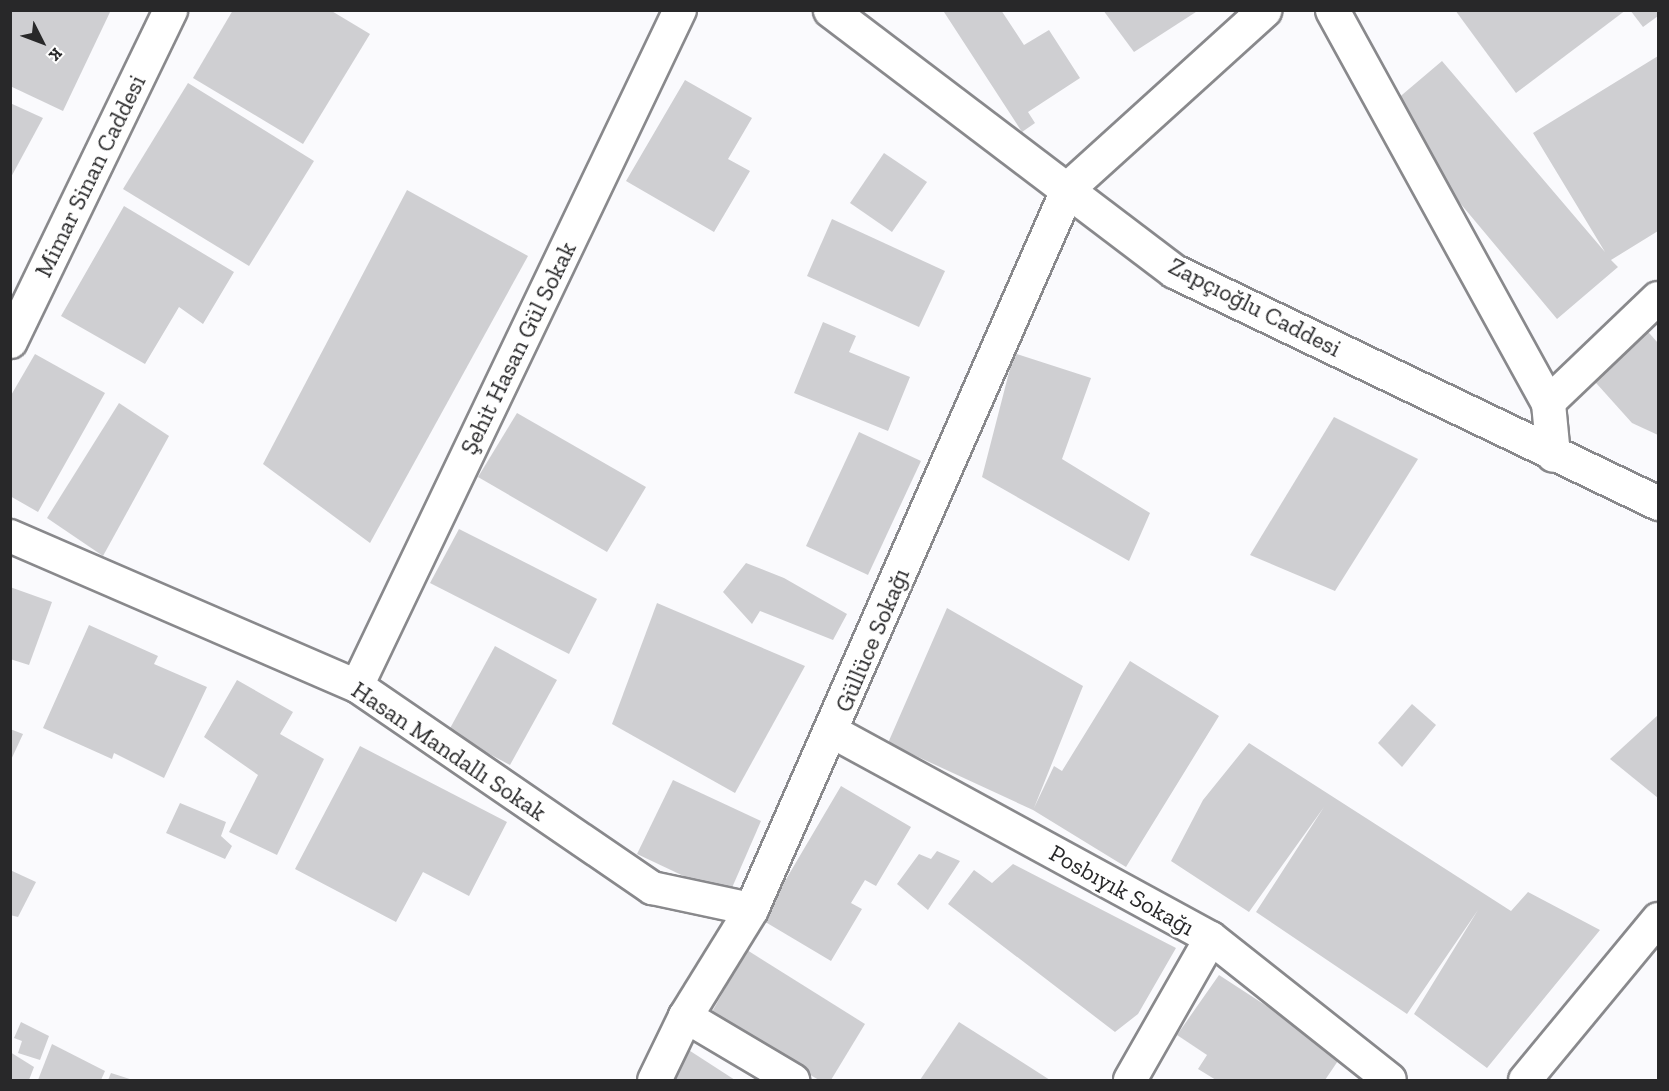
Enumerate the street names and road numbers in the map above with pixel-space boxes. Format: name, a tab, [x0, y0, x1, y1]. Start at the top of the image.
street label: Mimar Sinan Caddesi	[28, 70, 152, 282]
street label: Şehit Hasan Gül Sokak	[454, 237, 582, 459]
street label: Zapçıoğlu Caddesi	[1164, 251, 1346, 363]
street label: Güllüce Sokağı	[829, 564, 915, 716]
street label: Hasan Mandallı Sokak	[346, 675, 552, 827]
street label: Posbıyık Sokağı	[1044, 838, 1200, 942]

